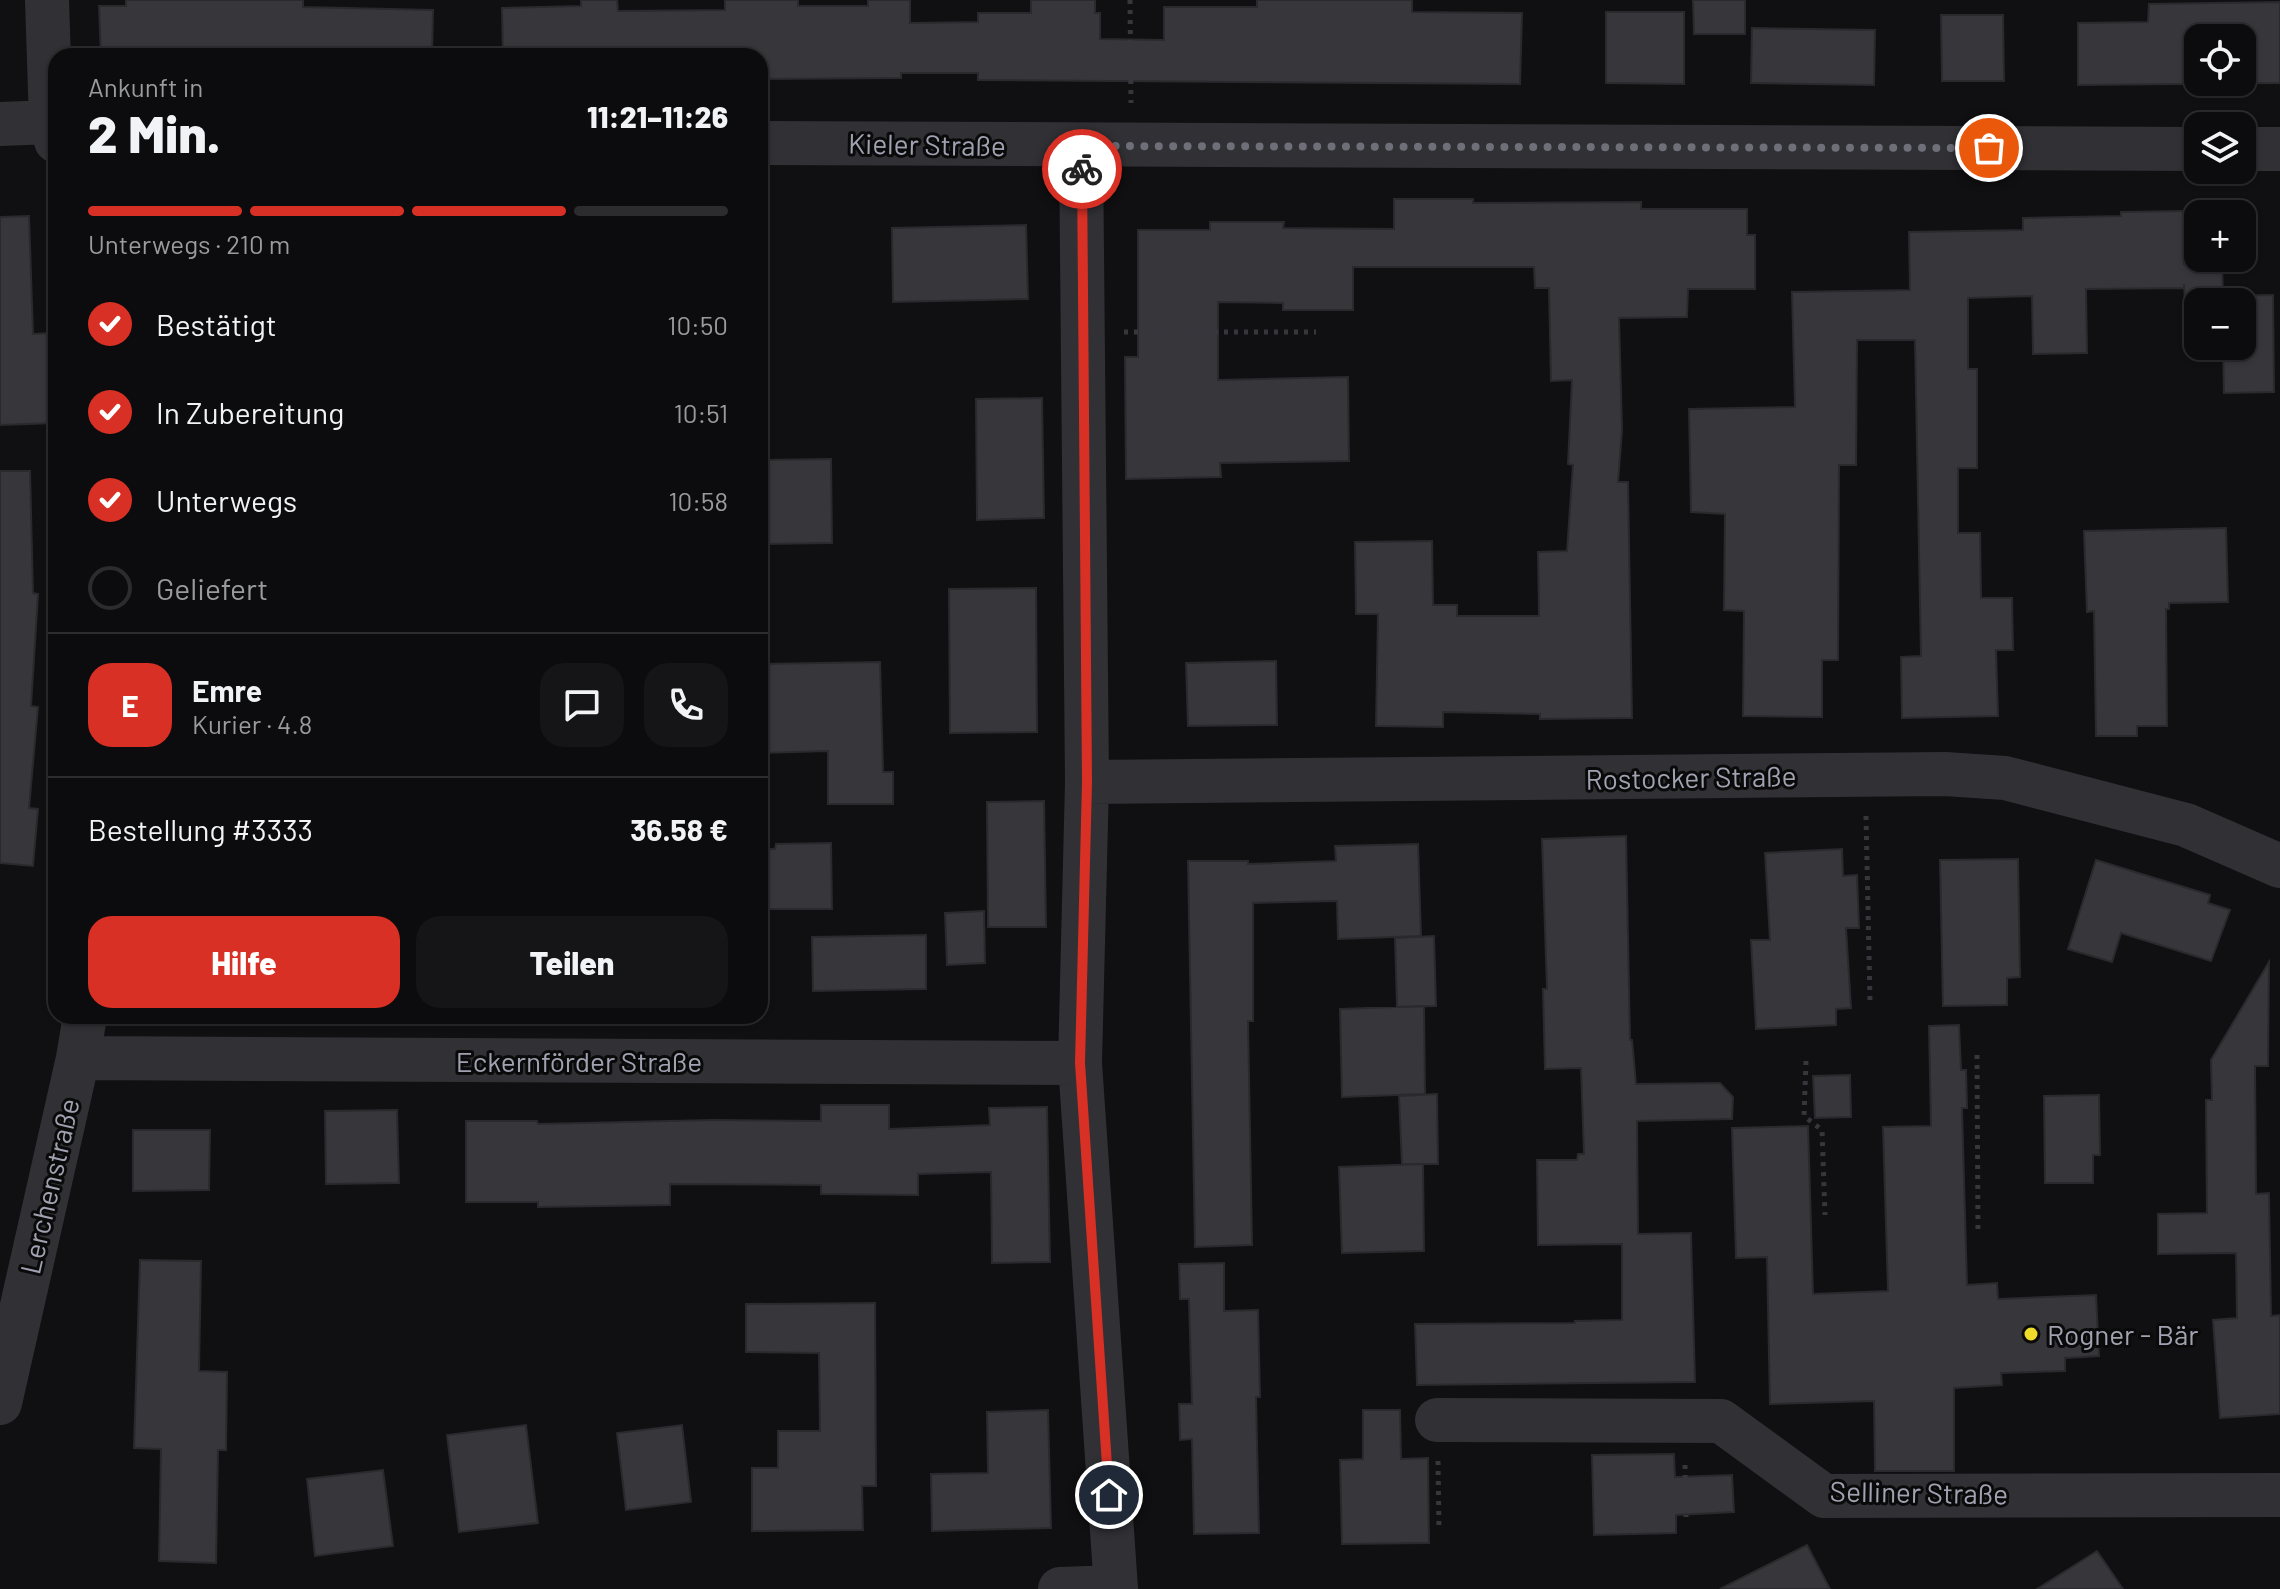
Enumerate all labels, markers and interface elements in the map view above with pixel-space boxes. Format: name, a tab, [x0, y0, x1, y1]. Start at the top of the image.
map controls	[2184, 24, 2256, 360]
button: locate	[2184, 24, 2256, 96]
text: Ankunft in	[88, 71, 203, 102]
text: 11:21–11:26	[587, 98, 728, 134]
text: 2 Min.	[88, 101, 221, 163]
button: layers	[2184, 112, 2256, 184]
pin	[1955, 114, 2023, 182]
street label: Kieler Straße	[848, 126, 1006, 162]
icon: bag	[1967, 126, 2011, 170]
courier	[1042, 129, 1122, 209]
icon: bike	[1060, 147, 1104, 191]
button: +	[2184, 200, 2256, 272]
text: Unterwegs · 210 m	[88, 228, 290, 259]
button: −	[2184, 288, 2256, 360]
icon: check	[88, 302, 132, 346]
text: Bestätigt	[156, 306, 277, 342]
text: 10:50	[667, 309, 728, 340]
icon: check	[88, 390, 132, 434]
text: In Zubereitung	[156, 394, 344, 430]
text: 10:51	[674, 397, 728, 428]
icon: check	[88, 478, 132, 522]
text: Unterwegs	[156, 482, 297, 518]
text: 10:58	[668, 485, 728, 516]
text: Geliefert	[156, 570, 268, 606]
button: chat	[540, 663, 624, 747]
button: phone	[644, 663, 728, 747]
text: Emre	[192, 672, 262, 708]
text: E	[121, 687, 139, 723]
text: Kurier · 4.8	[192, 708, 312, 739]
street label: Rostocker Straße	[1585, 758, 1797, 796]
text: Bestellung #3333	[88, 811, 313, 847]
text: 36.58 €	[630, 811, 728, 847]
button: Hilfe	[88, 916, 400, 1008]
button: Teilen	[416, 916, 728, 1008]
street label: Eckernförder Straße	[456, 1044, 702, 1078]
street label: Lerchenstraße	[12, 1095, 86, 1277]
place label: Rogner - Bär	[2047, 1317, 2198, 1351]
marker: Rogner - Bär	[2022, 1325, 2040, 1343]
pin	[1075, 1461, 1143, 1529]
icon: home	[1087, 1473, 1131, 1517]
street label: Selliner Straße	[1830, 1473, 2008, 1511]

